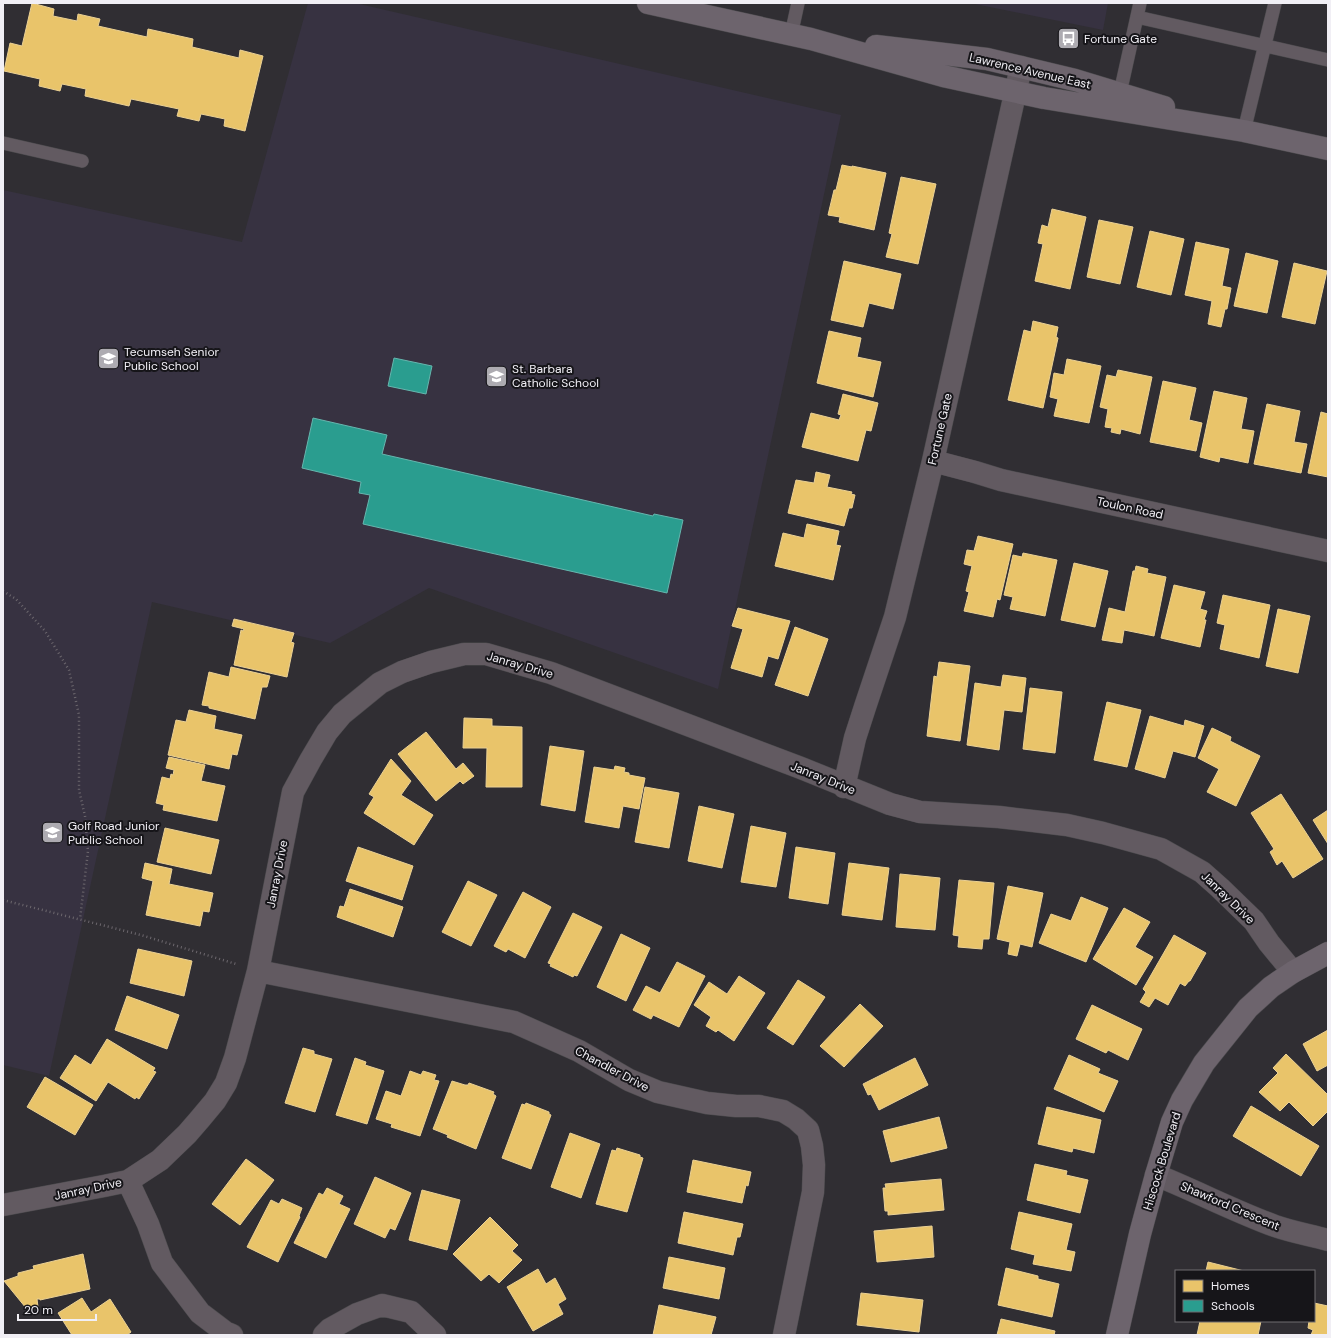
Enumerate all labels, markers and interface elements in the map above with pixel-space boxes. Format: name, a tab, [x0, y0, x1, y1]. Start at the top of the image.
bus stop icon: Fortune Gate	[1055, 26, 1081, 52]
place label: Fortune Gate	[1084, 31, 1157, 47]
street label: Lawrence Avenue East	[968, 49, 1093, 93]
place label: Tecumseh Senior Public School	[124, 344, 219, 374]
school or university icon: Tecumseh Senior Public School	[95, 346, 121, 372]
place label: St. Barbara Catholic School	[512, 361, 599, 391]
school or university icon: St. Barbara Catholic School	[484, 363, 510, 389]
street label: Fortune Gate	[924, 391, 956, 466]
street label: Toulon Road	[1095, 493, 1165, 523]
street label: Janray Drive	[485, 648, 555, 682]
street label: Janray Drive	[788, 758, 858, 798]
place label: Golf Road Junior Public School	[68, 818, 160, 848]
school or university icon: Golf Road Junior Public School	[39, 820, 65, 846]
street label: Janray Drive	[263, 839, 291, 909]
street label: Janray Drive	[1198, 868, 1258, 928]
street label: Chandler Drive	[572, 1043, 652, 1095]
street label: Hiscock Boulevard	[1139, 1110, 1185, 1212]
street label: Janray Drive	[53, 1174, 123, 1204]
street label: Shawford Crescent	[1178, 1178, 1282, 1234]
legend	[1175, 1270, 1315, 1322]
text: Homes	[1211, 1278, 1250, 1294]
scale bar	[18, 1296, 96, 1322]
text: Schools	[1211, 1298, 1255, 1314]
text: 20 m	[24, 1302, 53, 1318]

